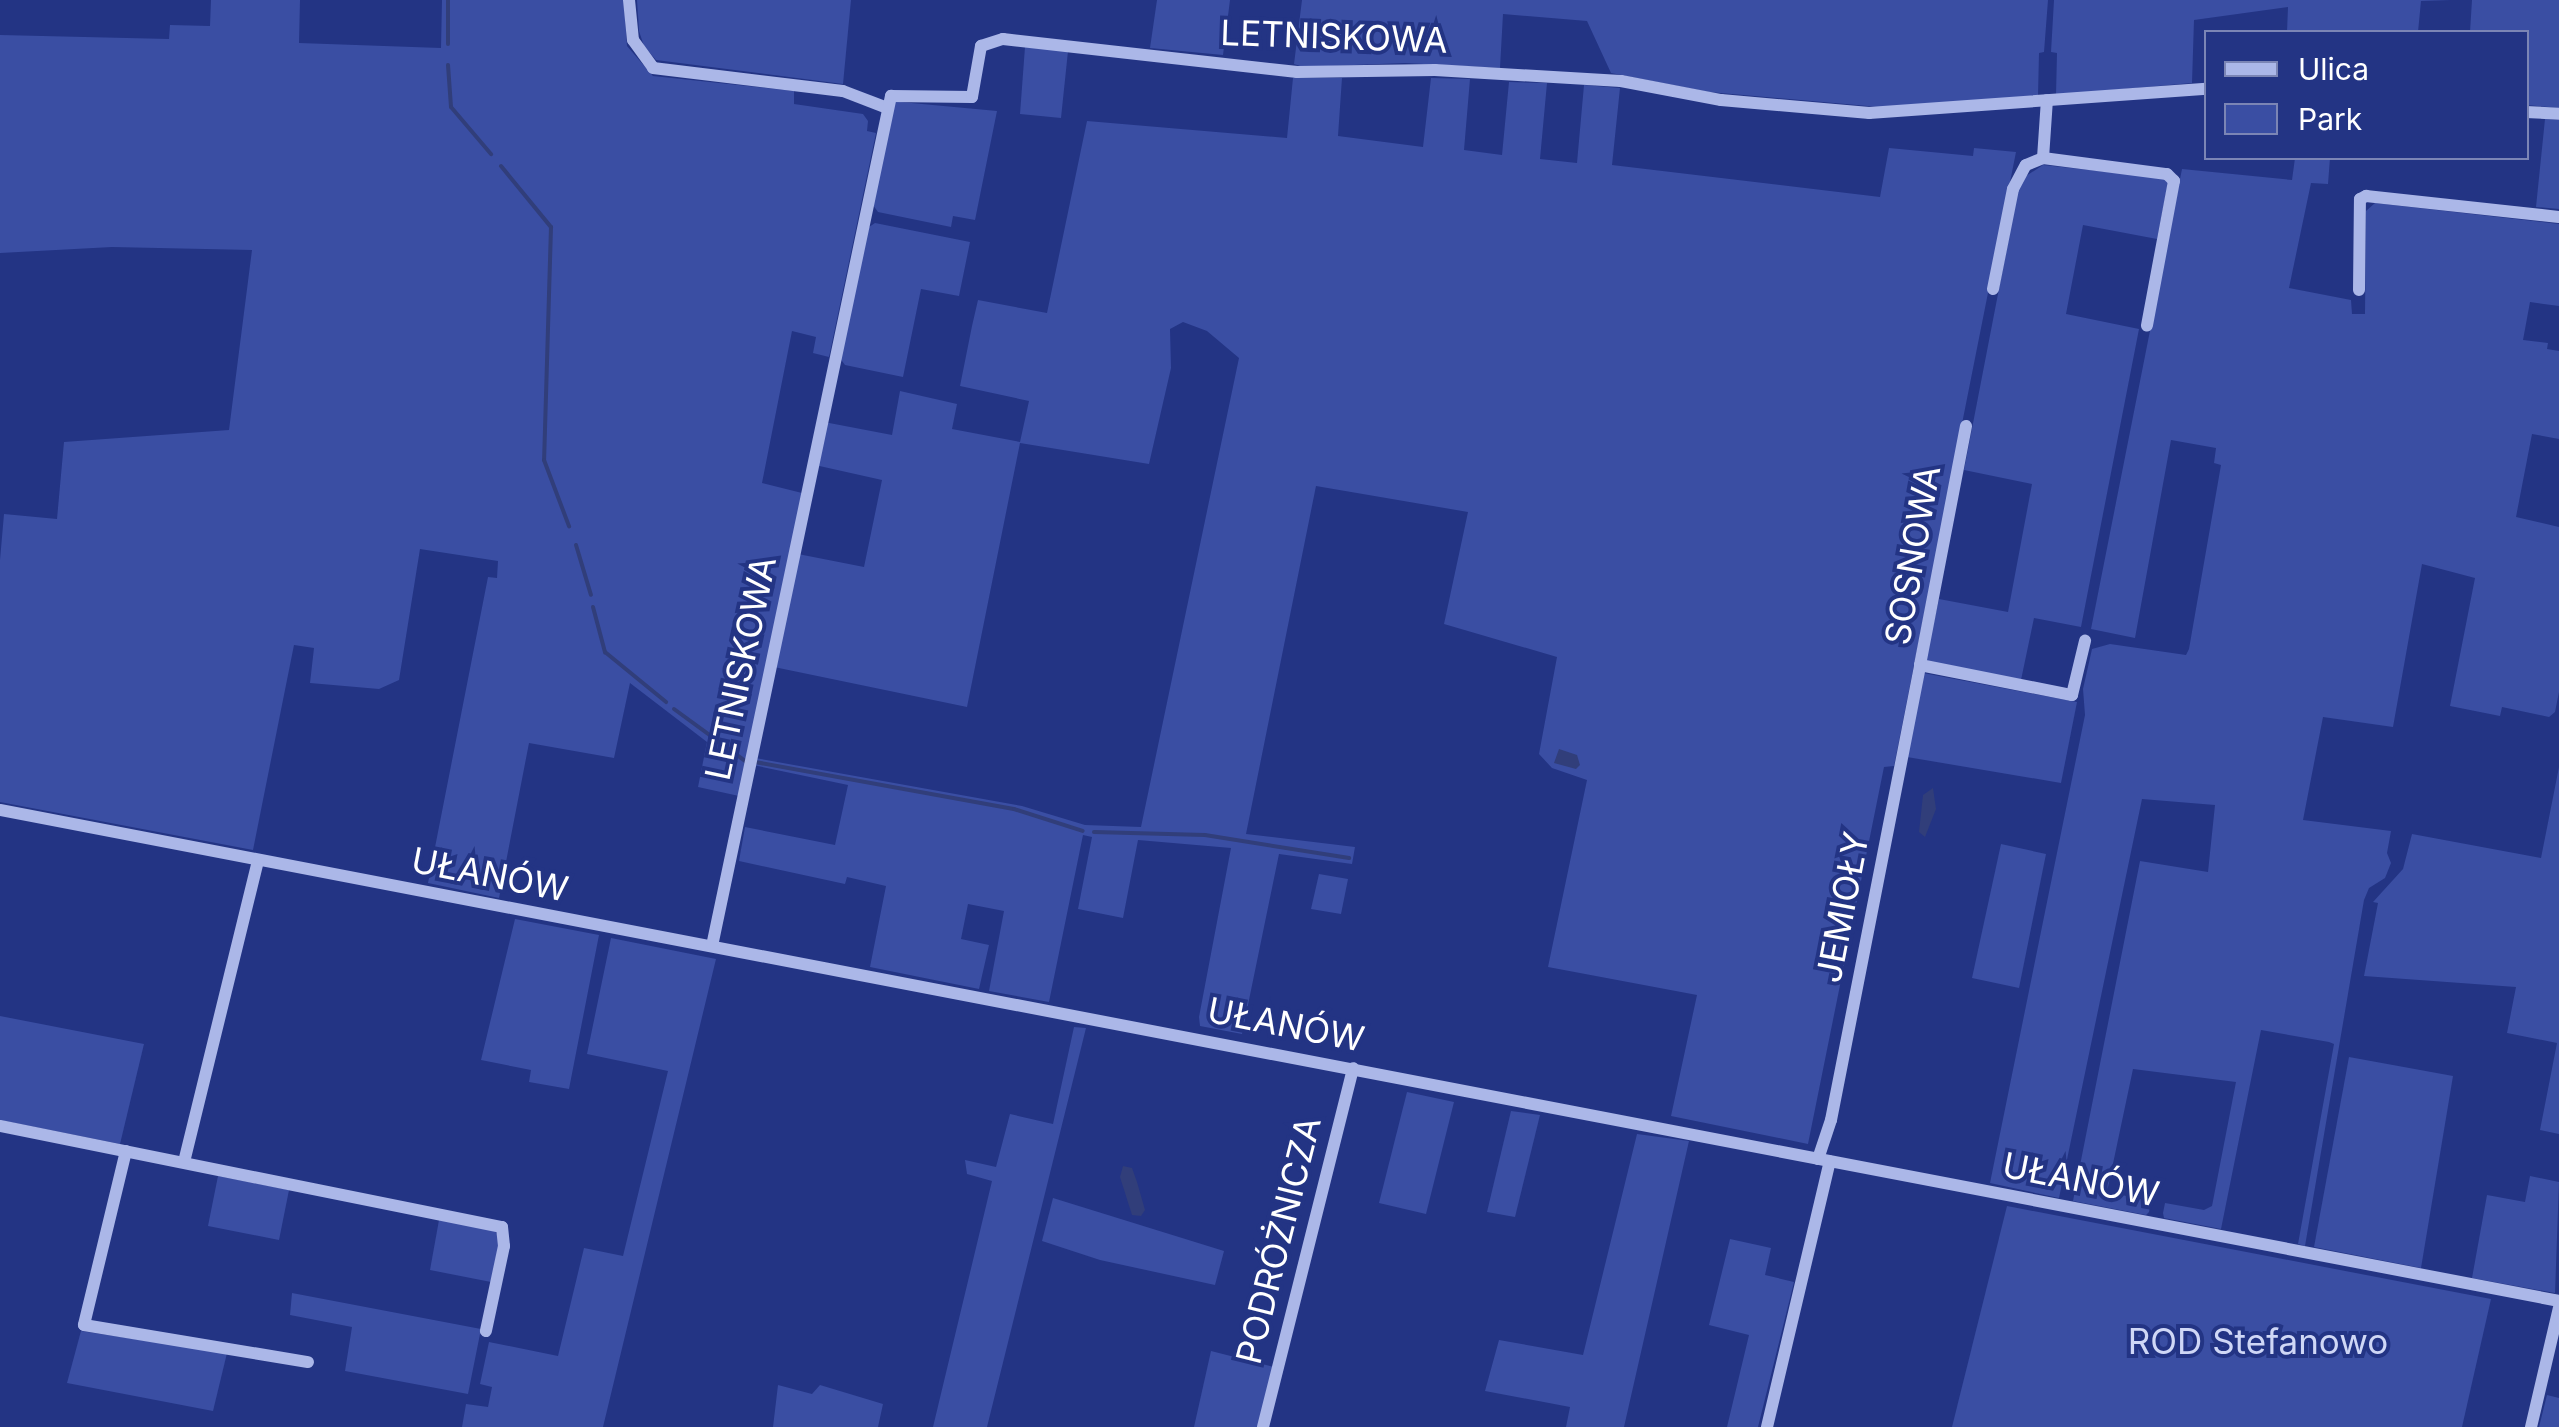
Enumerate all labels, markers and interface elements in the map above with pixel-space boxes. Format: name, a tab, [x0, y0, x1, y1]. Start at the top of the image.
street label: LETNISKOWA	[1220, 11, 1448, 61]
legend	[2204, 30, 2529, 160]
text: Ulica	[2298, 51, 2369, 87]
text: Park	[2298, 101, 2362, 137]
street label: SOSNOWA	[1876, 462, 1948, 648]
street label: LETNISKOWA	[696, 552, 784, 784]
street label: JEMIOŁY	[1807, 828, 1877, 986]
street label: UŁANÓW	[408, 838, 572, 910]
street label: UŁANÓW	[1204, 988, 1368, 1060]
street label: PODRÓŻNICZA	[1227, 1112, 1329, 1368]
street label: UŁANÓW	[1999, 1143, 2163, 1215]
park label: ROD Stefanowo	[2128, 1320, 2388, 1362]

